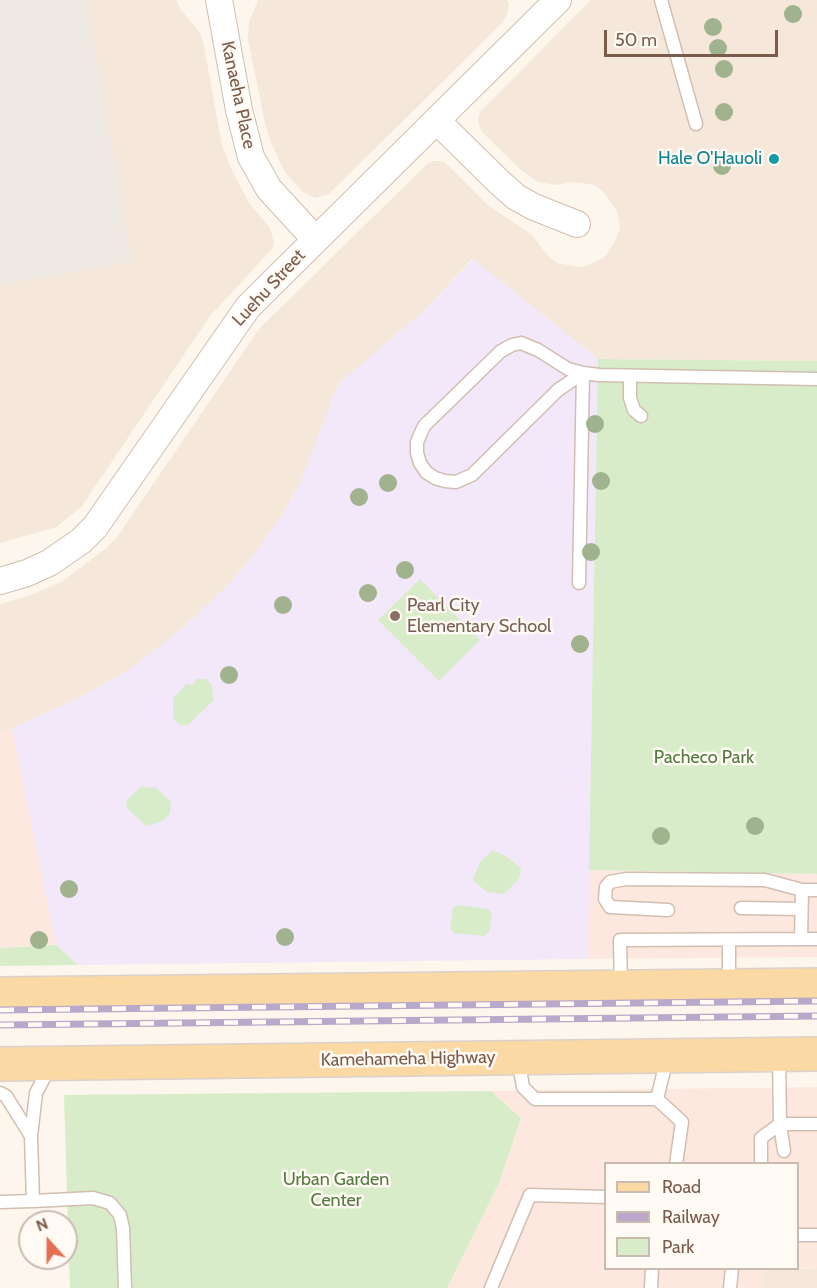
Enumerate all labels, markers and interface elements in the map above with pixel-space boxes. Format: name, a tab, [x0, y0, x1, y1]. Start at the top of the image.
scale bar	[607, 18, 781, 56]
text: 50 m	[615, 29, 657, 51]
street label: Kanaeha Place	[216, 39, 260, 151]
place label: Hale O'Hauoli	[658, 148, 762, 170]
marker: Hale O'Hauoli	[767, 152, 781, 166]
street label: Luehu Street	[228, 245, 310, 331]
place label: Pearl City Elementary School	[407, 595, 551, 638]
marker: Pearl City Elementary School	[388, 609, 402, 623]
park label: Pacheco Park	[654, 747, 754, 769]
street label: Kamehameha Highway	[320, 1047, 496, 1071]
legend	[604, 1162, 799, 1270]
park label: Urban Garden Center	[283, 1169, 389, 1212]
text: Road	[662, 1176, 701, 1198]
text: Railway	[662, 1206, 720, 1228]
north arrow	[18, 1210, 78, 1270]
text: N	[33, 1214, 51, 1235]
text: Park	[662, 1236, 694, 1258]

